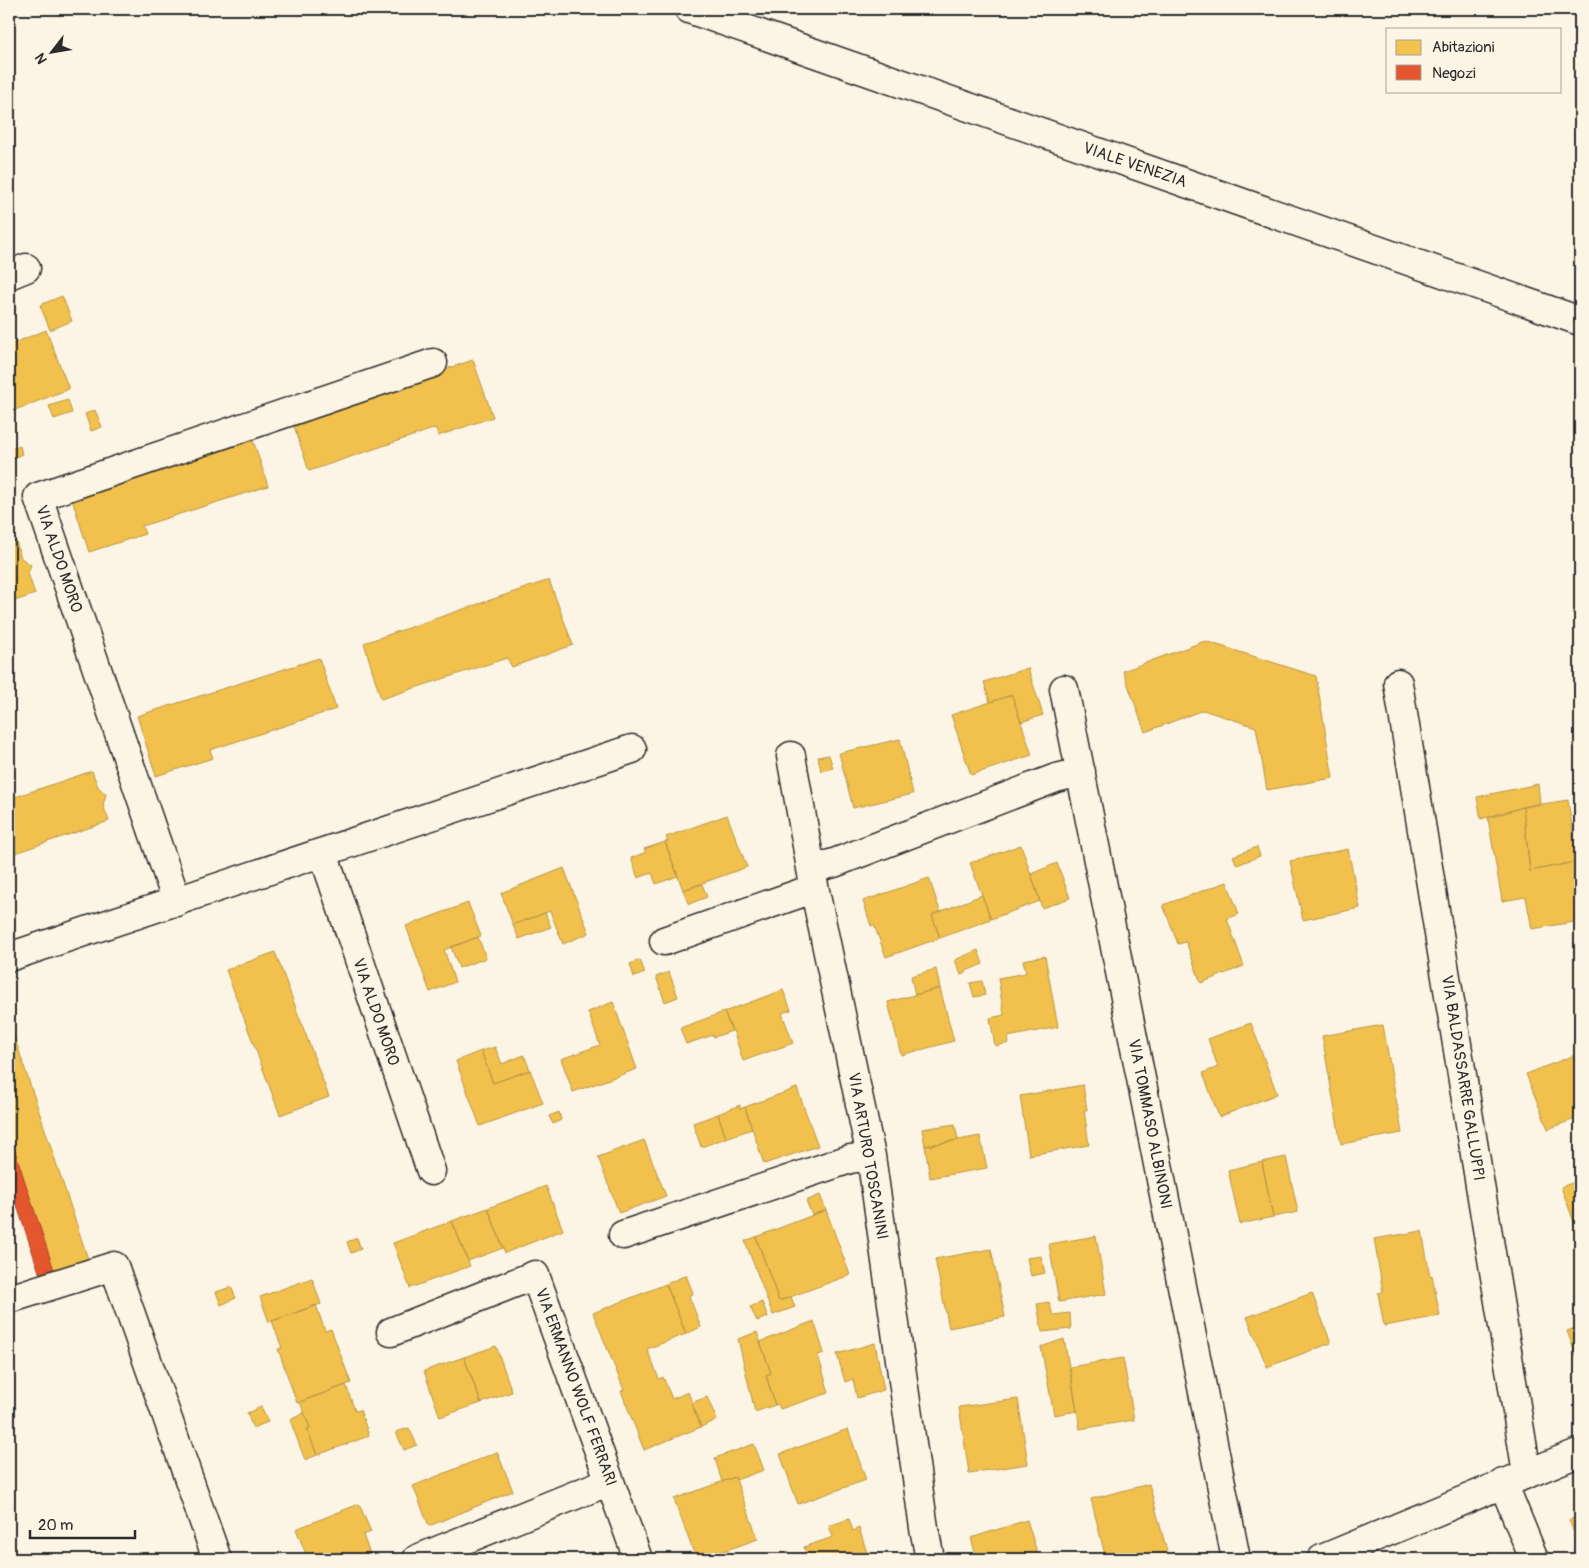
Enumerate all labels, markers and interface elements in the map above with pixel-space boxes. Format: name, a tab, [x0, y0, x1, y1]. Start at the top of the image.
north arrow	[28, 28, 78, 78]
legend	[1386, 28, 1562, 92]
text: Abitazioni	[1432, 38, 1495, 57]
text: N	[32, 50, 51, 67]
text: Negozi	[1432, 64, 1476, 83]
street label: VIALE VENEZIA	[1080, 138, 1190, 192]
street label: VIA ALDO MORO	[31, 503, 87, 615]
street label: VIA ALDO MORO	[348, 956, 404, 1068]
street label: VIA BALDASSARRE GALLUPPI	[1437, 974, 1489, 1182]
street label: VIA TOMMASO ALBINONI	[1124, 1037, 1176, 1211]
street label: VIA ARTURO TOSCANINI	[843, 1071, 893, 1241]
street label: VIA ERMANNO WOLF FERRARI	[531, 1285, 621, 1489]
scale bar	[30, 1508, 135, 1540]
text: 20 m	[38, 1516, 73, 1535]

